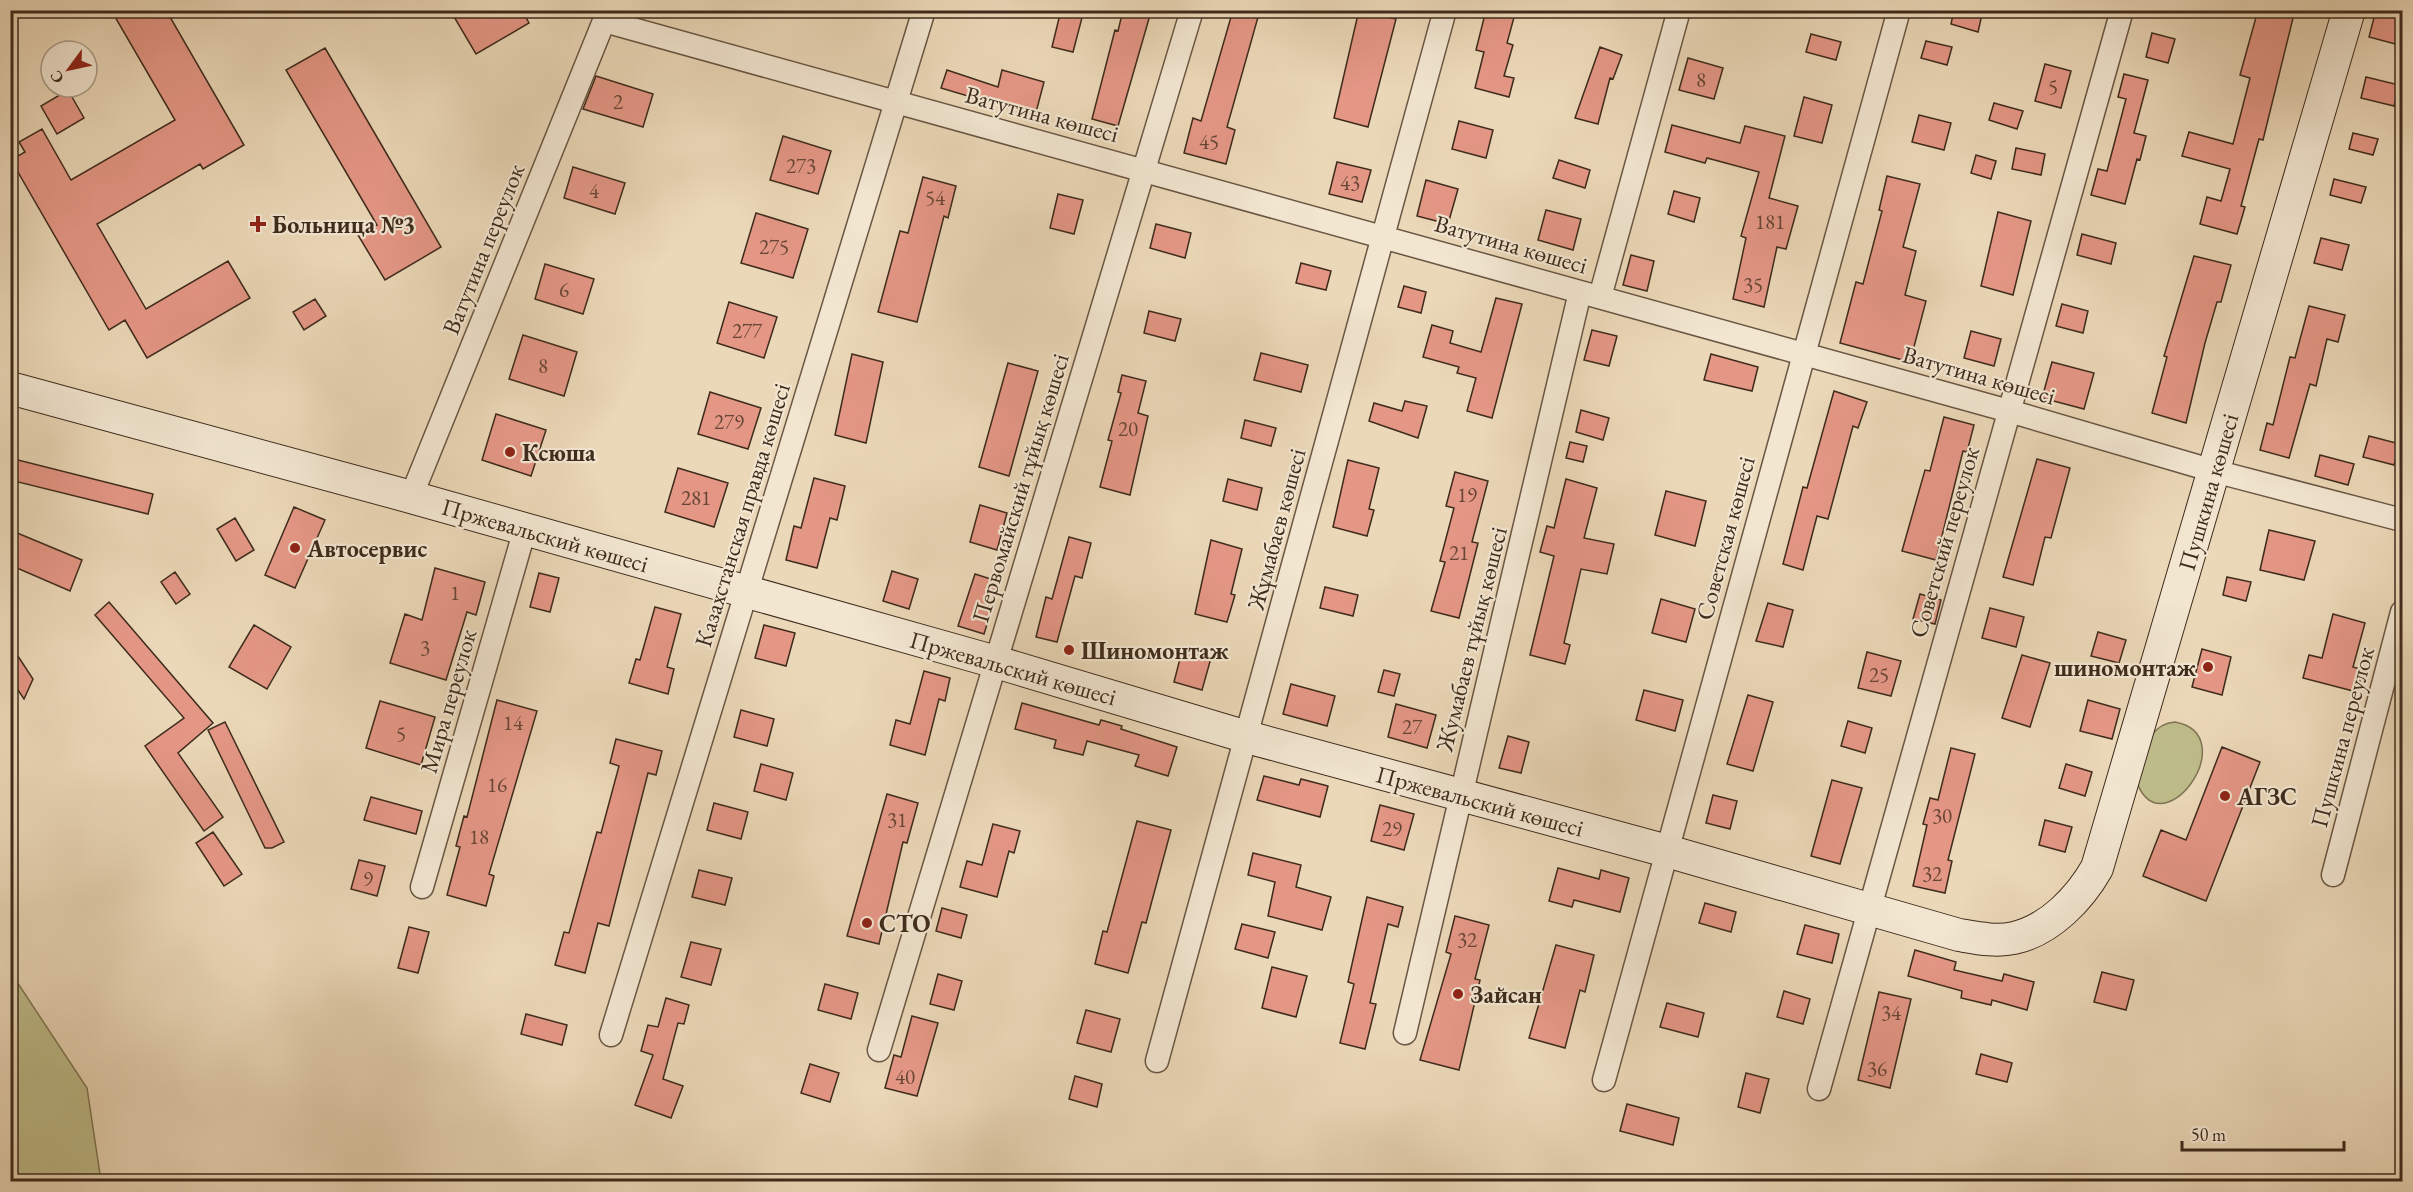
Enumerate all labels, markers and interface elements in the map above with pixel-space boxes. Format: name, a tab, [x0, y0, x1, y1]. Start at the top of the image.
north arrow	[39, 39, 99, 99]
text: С	[45, 66, 69, 87]
house number: 8	[1696, 66, 1706, 93]
house number: 5	[2048, 73, 2058, 100]
street label: Ватутина көшесі	[962, 79, 1122, 149]
house number: 2	[613, 88, 623, 115]
house number: 45	[1199, 128, 1219, 155]
house number: 273	[786, 152, 816, 179]
street label: Ватутина переулок	[435, 159, 532, 339]
house number: 43	[1340, 169, 1360, 196]
house number: 4	[589, 177, 600, 204]
house number: 54	[925, 184, 946, 211]
street label: Ватутина көшесі	[1431, 207, 1591, 281]
house number: 181	[1755, 208, 1785, 235]
place label: Больница №3	[272, 209, 415, 240]
marker: Больница №3	[249, 215, 267, 233]
house number: 275	[759, 233, 789, 260]
house number: 35	[1743, 271, 1763, 298]
house number: 6	[559, 276, 569, 303]
house number: 277	[732, 317, 763, 344]
street label: Ватутина көшесі	[1899, 338, 2059, 412]
street label: Первомайский тұйық көшесі	[964, 349, 1076, 626]
house number: 8	[538, 352, 548, 379]
street label: Казахстанская правда көшесі	[687, 379, 797, 651]
house number: 279	[714, 408, 744, 435]
street label: Пушкина көшесі	[2171, 410, 2245, 574]
house number: 20	[1118, 415, 1138, 442]
place label: Ксюша	[522, 437, 596, 468]
street label: Советский переулок	[1902, 442, 1986, 641]
marker: Ксюша	[503, 445, 517, 459]
street label: Жұмабаев көшесі	[1239, 445, 1312, 614]
street label: Советская көшесі	[1688, 453, 1762, 623]
house number: 19	[1457, 481, 1477, 508]
house number: 281	[681, 484, 711, 511]
street label: Пржевальский көшесі	[438, 491, 652, 579]
street label: Жумабаев тұйық көшесі	[1428, 523, 1514, 755]
place label: Автосервис	[306, 533, 427, 564]
house number: 21	[1449, 539, 1469, 566]
marker: Автосервис	[288, 541, 302, 555]
house number: 1	[450, 579, 460, 606]
street label: Пржевальский көшесі	[906, 624, 1120, 712]
street label: Мира переулок	[413, 625, 484, 777]
house number: 3	[420, 634, 430, 661]
place label: Шиномонтаж	[1081, 635, 1230, 666]
marker: Шиномонтаж	[1062, 643, 1076, 657]
street label: Пушкина переулок	[2303, 643, 2381, 831]
place label: шиномонтаж	[2054, 652, 2197, 683]
marker: шиномонтаж	[2201, 660, 2215, 674]
house number: 25	[1869, 661, 1889, 688]
house number: 14	[503, 709, 524, 736]
house number: 27	[1402, 713, 1423, 740]
house number: 5	[396, 720, 406, 747]
street label: Пржевальский көшесі	[1373, 758, 1587, 844]
house number: 16	[487, 771, 507, 798]
place label: АГЗС	[2236, 781, 2297, 812]
marker: АГЗС	[2218, 789, 2232, 803]
house number: 30	[1932, 802, 1952, 829]
house number: 31	[887, 806, 907, 833]
house number: 29	[1382, 815, 1402, 842]
house number: 18	[469, 823, 489, 850]
house number: 32	[1922, 860, 1942, 887]
house number: 9	[363, 865, 373, 892]
place label: СТО	[879, 908, 930, 939]
marker: СТО	[860, 916, 874, 930]
house number: 32	[1457, 926, 1477, 953]
place label: Зайсан	[1470, 979, 1542, 1010]
marker: Зайсан	[1451, 987, 1465, 1001]
house number: 34	[1881, 999, 1902, 1026]
house number: 36	[1867, 1055, 1887, 1082]
house number: 40	[895, 1063, 915, 1090]
scale bar	[2182, 1114, 2344, 1152]
text: 50 m	[2191, 1123, 2226, 1146]

